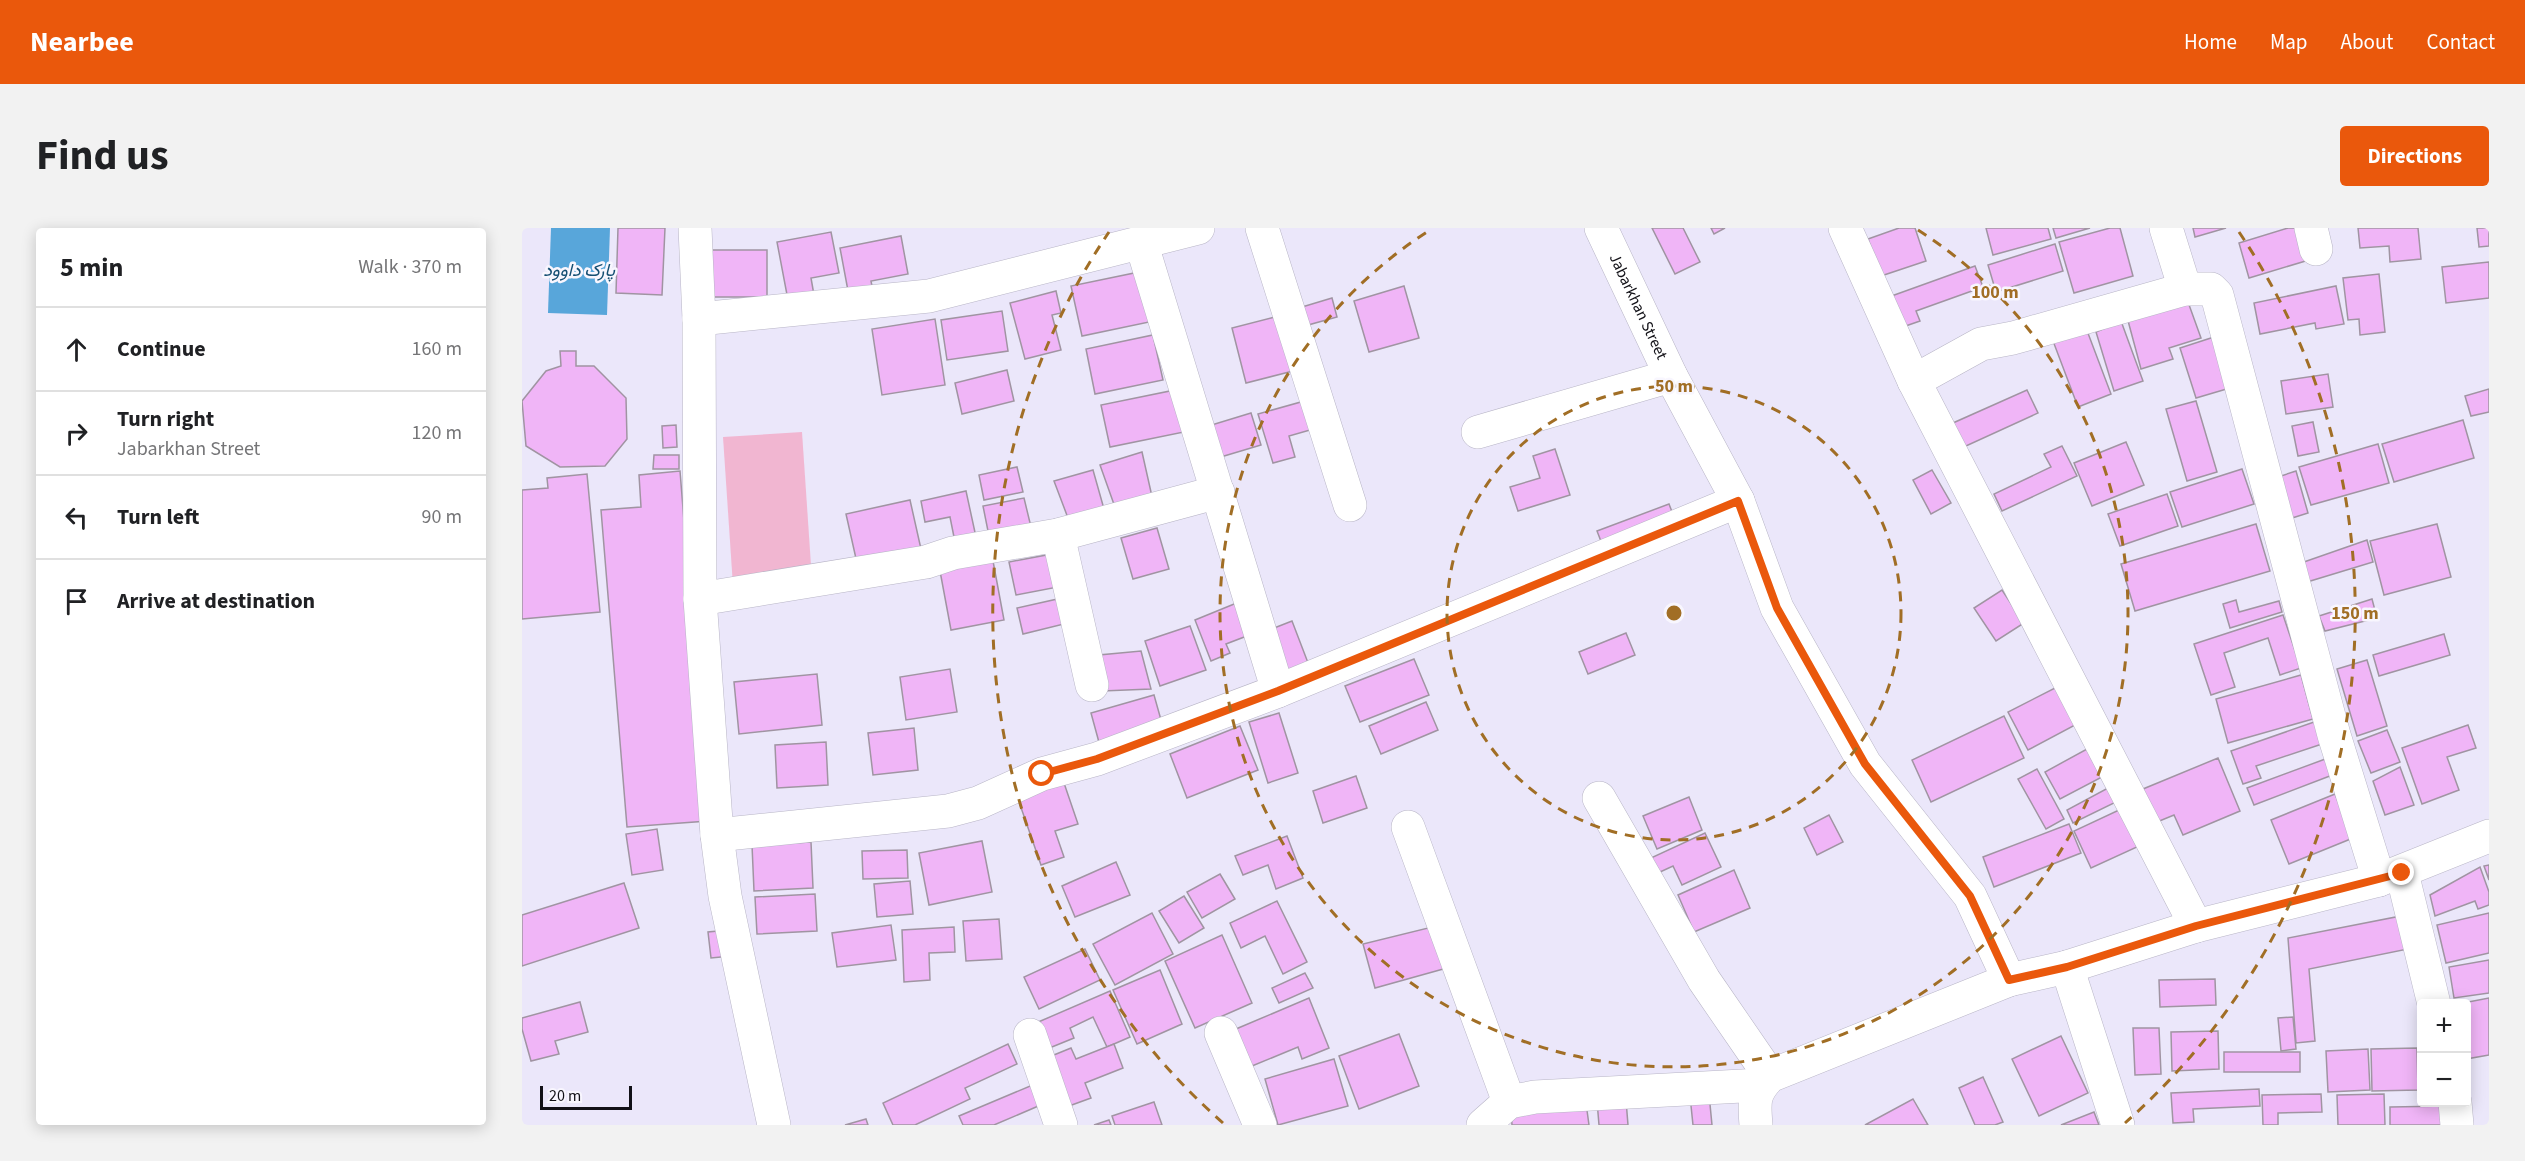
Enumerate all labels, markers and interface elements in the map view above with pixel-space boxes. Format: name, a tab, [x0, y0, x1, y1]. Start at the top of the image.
text: Nearbee	[30, 22, 134, 62]
text: Home	[2184, 27, 2237, 57]
text: Map	[2270, 27, 2308, 57]
text: About	[2341, 27, 2393, 57]
text: Contact	[2426, 27, 2495, 57]
text: Find us	[36, 126, 169, 186]
button: Directions	[2340, 126, 2489, 186]
text: 5 min	[60, 249, 123, 286]
street label: Jabarkhan Street	[1604, 250, 1673, 364]
text: Walk · 370 m	[358, 253, 462, 281]
water label: پارک داوود	[543, 258, 615, 283]
text: 100 m	[1971, 280, 2019, 305]
icon: ahead	[60, 333, 93, 366]
text: Continue	[117, 333, 206, 365]
text: 160 m	[412, 335, 462, 363]
text: 50 m	[1655, 374, 1693, 399]
text: Turn right	[117, 403, 214, 435]
icon: right	[60, 417, 93, 450]
text: 120 m	[412, 419, 462, 447]
text: Jabarkhan Street	[117, 435, 260, 463]
icon: left	[60, 501, 93, 534]
text: Turn left	[117, 501, 199, 533]
text: 90 m	[422, 503, 462, 531]
icon: arrive	[60, 585, 93, 618]
text: Arrive at destination	[117, 585, 315, 617]
text: 150 m	[2331, 601, 2379, 626]
centre of rings	[1664, 603, 1684, 623]
route start	[1028, 760, 1054, 786]
route end	[2388, 859, 2414, 885]
map controls	[2417, 999, 2471, 1107]
button: +	[2417, 999, 2471, 1053]
button: −	[2417, 1053, 2471, 1107]
scale bar	[540, 1083, 632, 1110]
text: 20 m	[549, 1085, 581, 1107]

